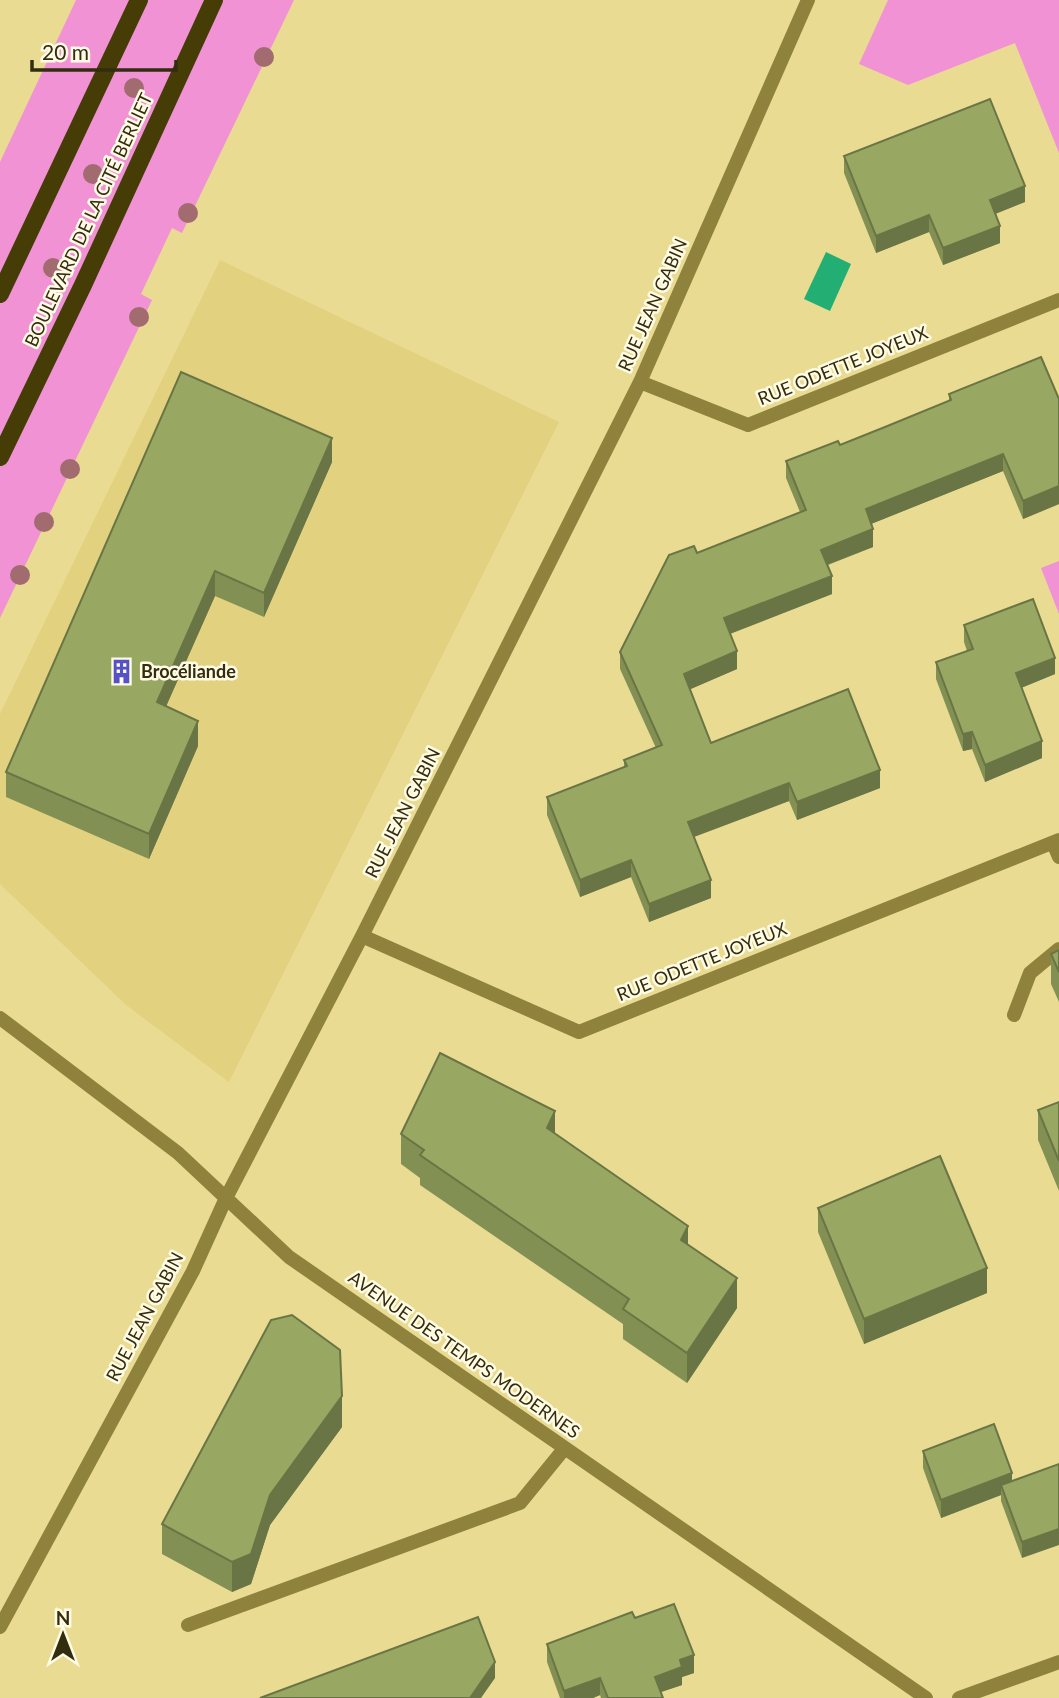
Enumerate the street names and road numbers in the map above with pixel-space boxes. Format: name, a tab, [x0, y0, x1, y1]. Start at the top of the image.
street label: BOULEVARD DE LA CITÉ BERLIET	[20, 89, 157, 350]
street label: RUE JEAN GABIN	[613, 235, 691, 374]
street label: RUE ODETTE JOYEUX	[754, 321, 931, 409]
street label: RUE JEAN GABIN	[360, 744, 444, 881]
street label: RUE ODETTE JOYEUX	[613, 917, 790, 1005]
street label: RUE JEAN GABIN	[101, 1248, 187, 1385]
street label: AVENUE DES TEMPS MODERNES	[345, 1266, 584, 1443]

